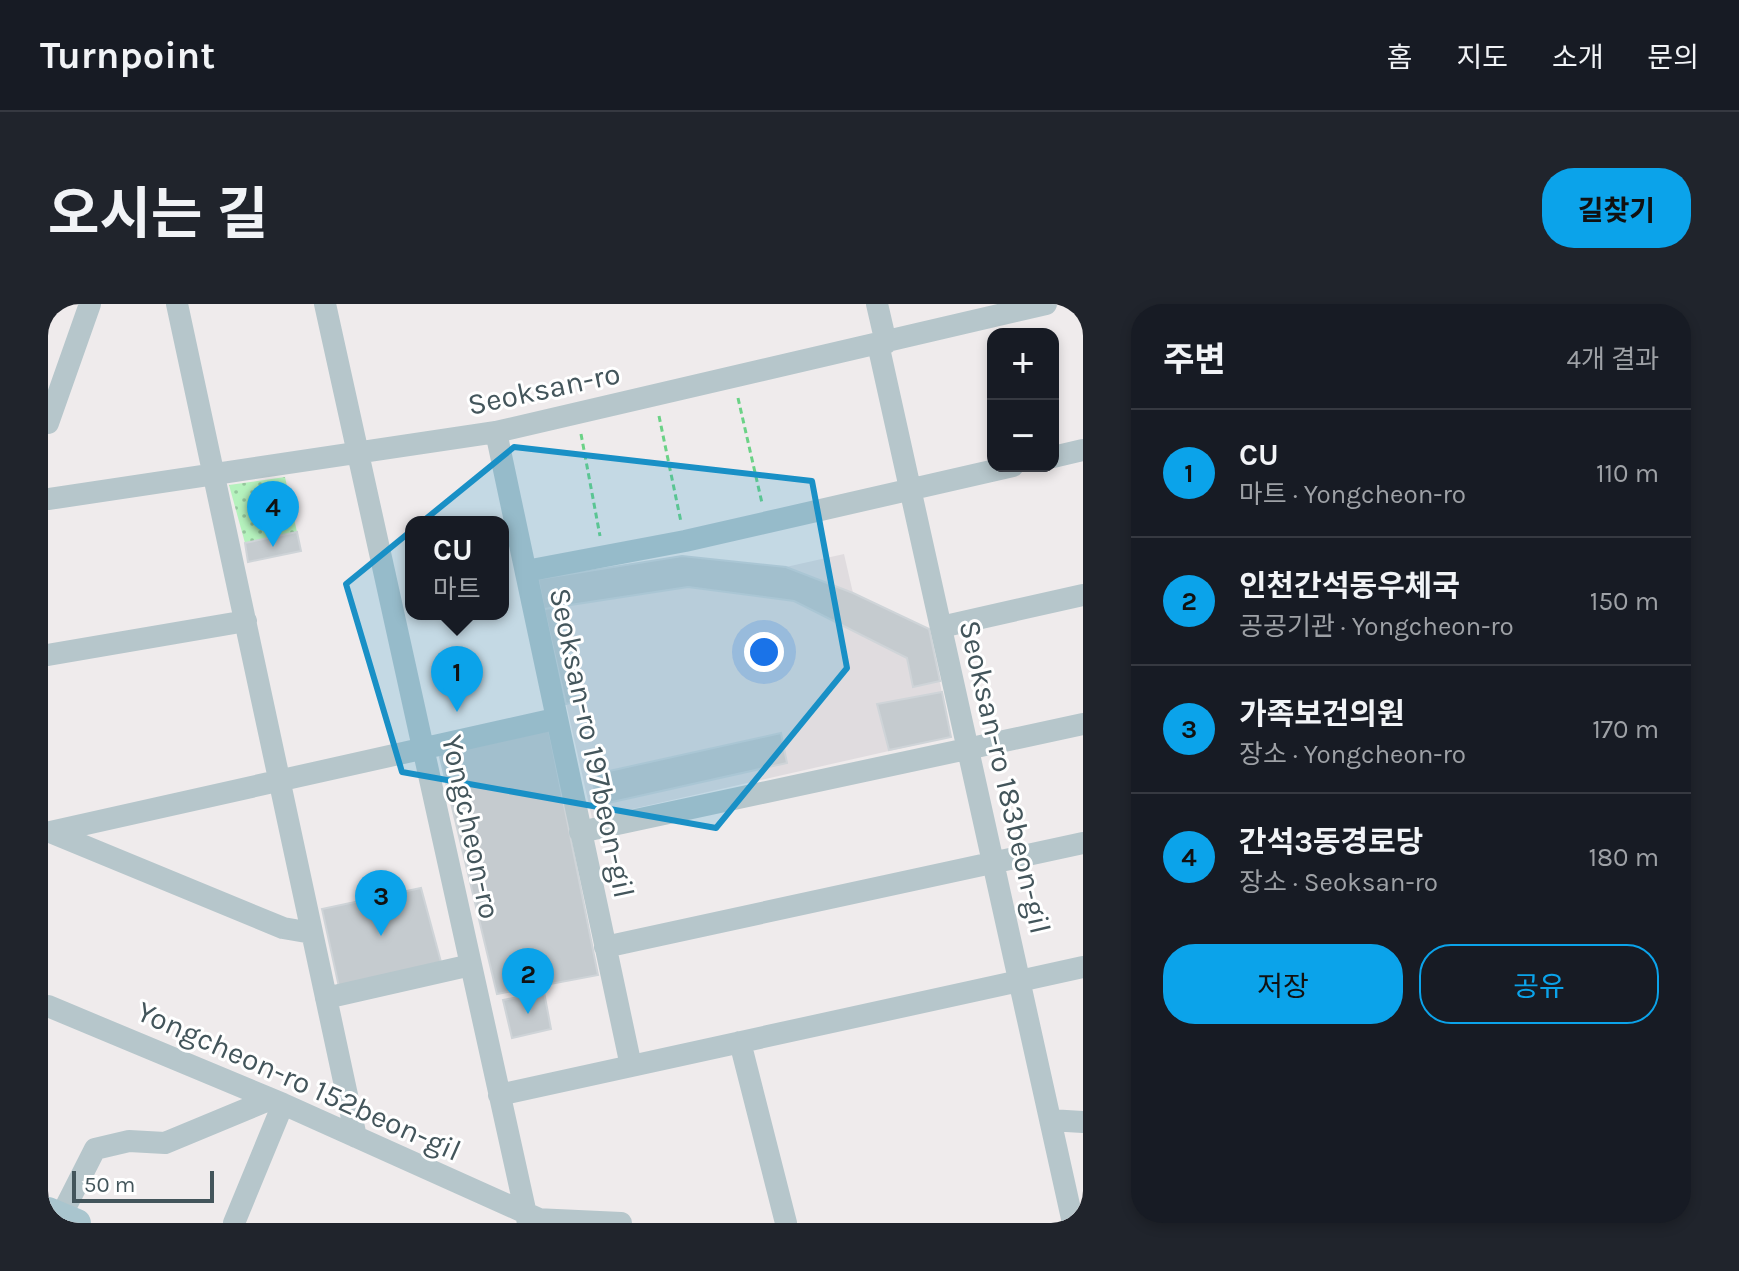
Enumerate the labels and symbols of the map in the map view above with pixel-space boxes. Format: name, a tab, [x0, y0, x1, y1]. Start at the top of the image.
street label: Seoksan-ro	[464, 355, 624, 423]
pin: 4	[247, 481, 299, 547]
street label: Seoksan-ro 197beon-gil	[542, 585, 642, 901]
street label: Seoksan-ro 183beon-gil	[951, 617, 1059, 937]
your location	[744, 632, 784, 672]
pin: 1	[431, 646, 483, 712]
street label: Yongcheon-ro	[434, 732, 508, 922]
pin: 3	[355, 870, 407, 936]
pin: 2	[502, 948, 554, 1014]
street label: Yongcheon-ro 152beon-gil	[131, 993, 467, 1169]
scale bar	[72, 1167, 214, 1203]

